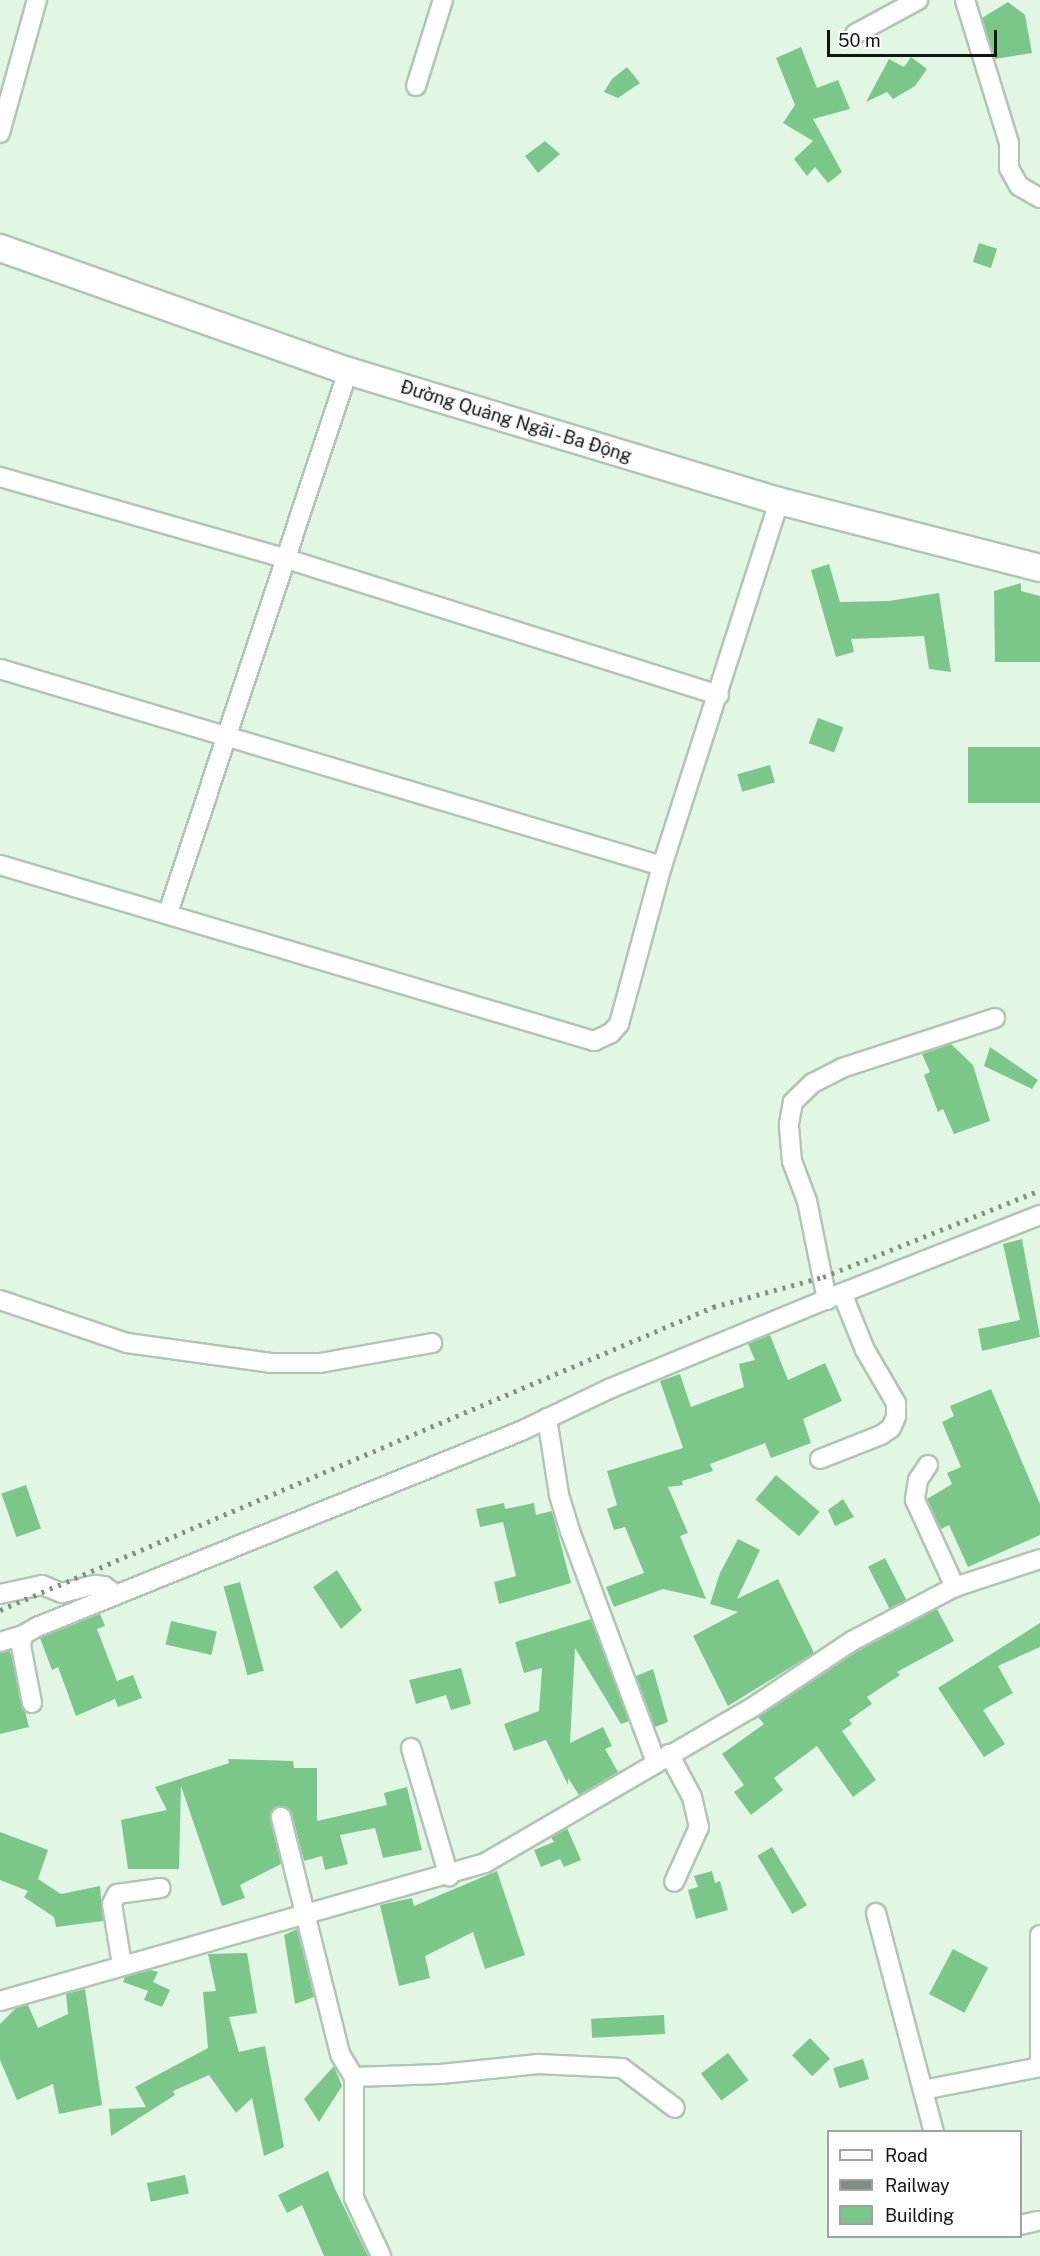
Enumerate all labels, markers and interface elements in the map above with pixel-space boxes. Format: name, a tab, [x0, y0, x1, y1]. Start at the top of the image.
scale bar	[830, 18, 1000, 56]
text: 50 m	[838, 30, 881, 51]
street label: Đường Quảng Ngãi - Ba Động	[395, 376, 637, 468]
legend	[827, 2130, 1022, 2238]
text: Road	[885, 2145, 928, 2166]
text: Railway	[885, 2175, 950, 2196]
text: Building	[885, 2205, 954, 2226]

